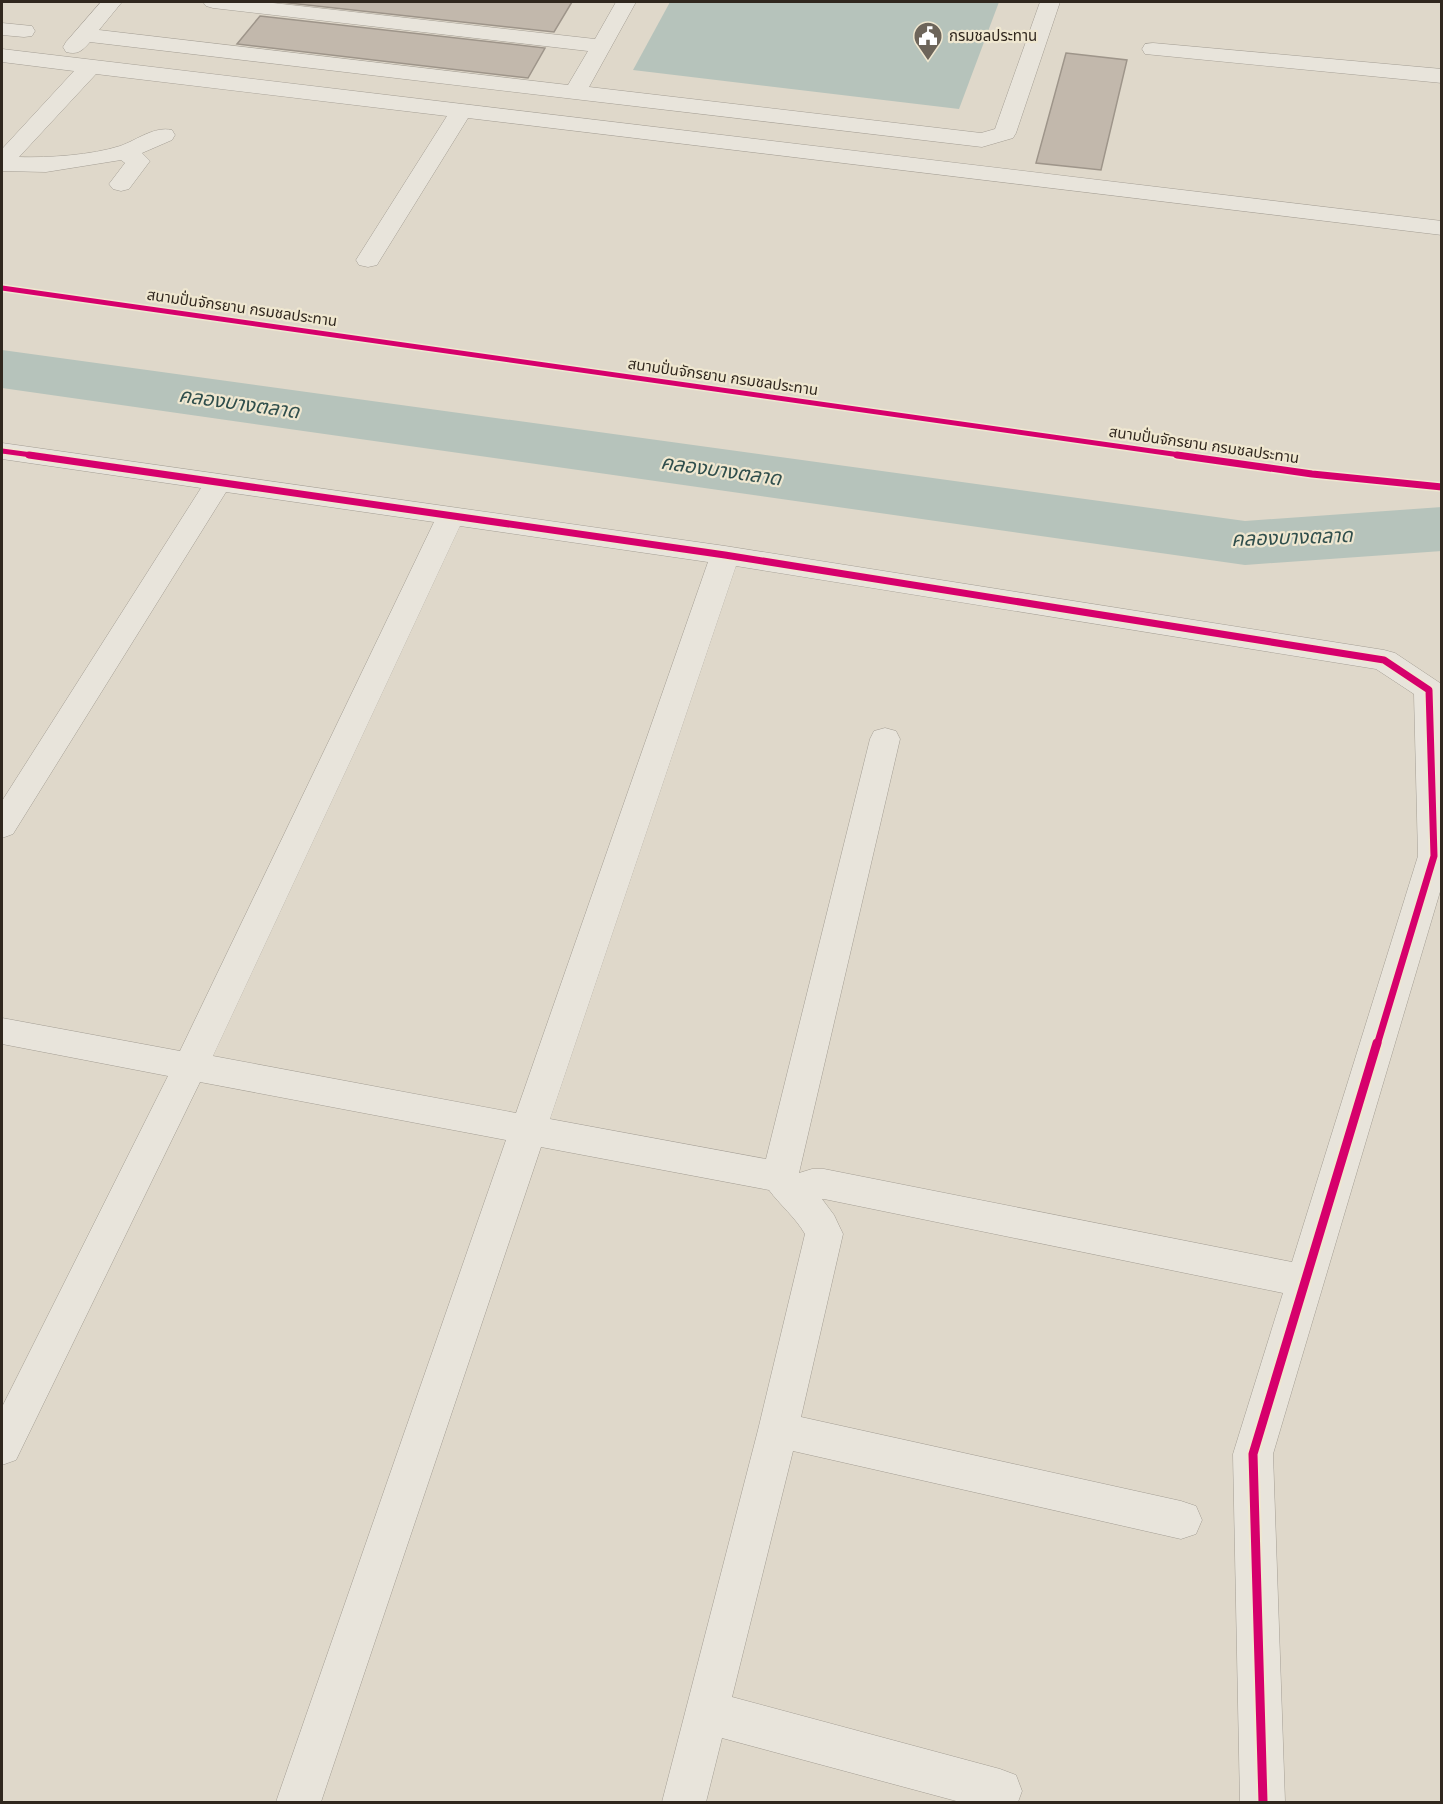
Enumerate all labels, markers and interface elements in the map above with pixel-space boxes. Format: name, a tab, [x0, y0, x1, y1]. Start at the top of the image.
public building icon: กรมชลประทาน	[912, 20, 944, 62]
place label: กรมชลประทาน	[949, 27, 1037, 45]
street label: สนามปั่นจักรยาน กรมชลประทาน	[146, 284, 338, 330]
street label: สนามปั่นจักรยาน กรมชลประทาน	[627, 353, 819, 399]
water label: คลองบางตลาด	[177, 383, 301, 423]
street label: สนามปั่นจักรยาน กรมชลประทาน	[1108, 421, 1300, 467]
water label: คลองบางตลาด	[659, 450, 783, 490]
water label: คลองบางตลาด	[1231, 523, 1354, 551]

